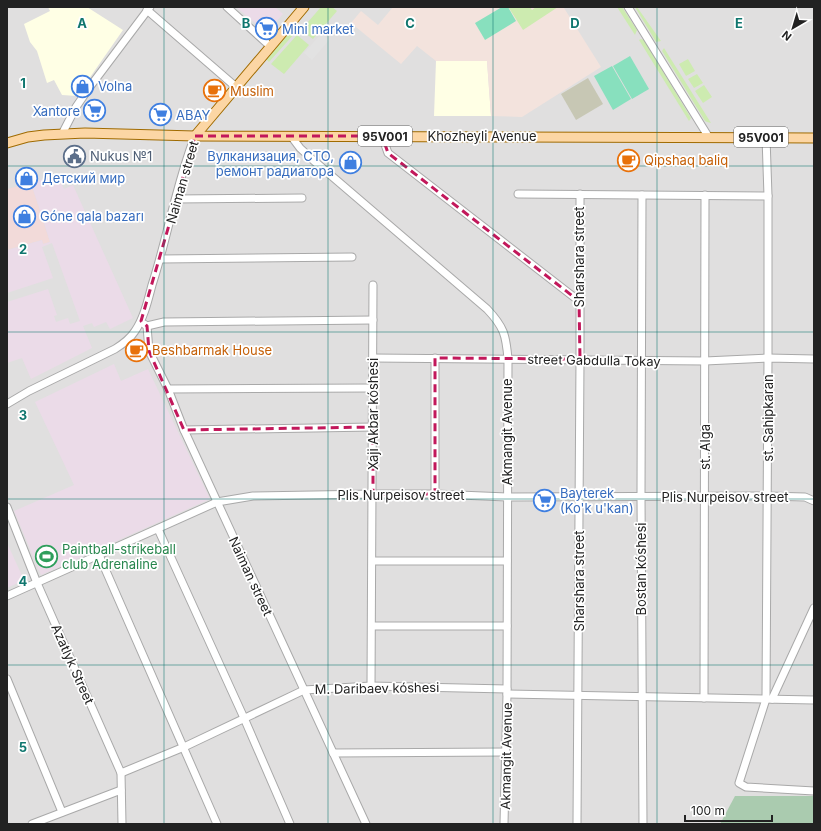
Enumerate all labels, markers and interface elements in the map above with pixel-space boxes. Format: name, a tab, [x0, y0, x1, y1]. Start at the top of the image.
north arrow	[773, 8, 813, 48]
text: A	[77, 15, 87, 31]
text: B	[242, 15, 251, 31]
text: C	[405, 15, 415, 31]
text: D	[570, 15, 580, 31]
text: E	[735, 15, 743, 31]
supermarket icon: Mini market	[254, 16, 280, 42]
place label: Mini market	[282, 21, 354, 37]
text: N	[779, 28, 794, 44]
shop icon: Volna	[70, 73, 96, 99]
text: 1	[20, 75, 26, 91]
place label: Volna	[98, 78, 132, 94]
cafe icon: Muslim	[202, 78, 228, 104]
place label: Muslim	[230, 83, 274, 99]
supermarket icon: Xantore	[82, 98, 108, 124]
supermarket icon: ABAY	[147, 102, 173, 128]
place label: Xantore	[33, 103, 80, 119]
place label: ABAY	[176, 107, 210, 123]
road number: 95V001	[358, 126, 412, 146]
road number: 95V001	[734, 127, 788, 147]
street label: Khozheyli Avenue	[427, 128, 537, 144]
street label: Naiman street	[163, 139, 201, 225]
public building icon: Nukus №1	[61, 143, 87, 169]
cafe icon: Qipshaq baliq	[615, 147, 641, 173]
place label: Nukus №1	[90, 148, 152, 164]
place label: Вулканизация, СТО, ремонт радиатора	[207, 148, 334, 179]
shop icon: Вулканизация, СТО, ремонт радиатора	[337, 150, 363, 176]
place label: Qipshaq baliq	[644, 152, 728, 168]
shop icon: Детский мир	[14, 165, 40, 191]
place label: Детский мир	[42, 170, 125, 186]
shop icon: Góne qala bazarı	[12, 203, 38, 229]
street label: Sharshara street	[571, 206, 587, 308]
place label: Góne qala bazarı	[40, 208, 144, 224]
text: 2	[19, 241, 27, 257]
cafe icon: Beshbarmak House	[123, 337, 149, 363]
place label: Beshbarmak House	[152, 342, 272, 358]
street label: street Gabdulla Tokay	[527, 351, 661, 369]
street label: Xaji Akbar kóshesi	[365, 358, 381, 470]
street label: st. Sahipkaran	[760, 374, 776, 462]
street label: Akmangit Avenue	[499, 378, 515, 486]
text: 3	[19, 407, 27, 423]
street label: st. Alga	[697, 424, 713, 470]
place label: Bayterek (Ko'k u'kan)	[560, 485, 634, 516]
street label: Plis Nurpeisov street	[338, 487, 464, 503]
supermarket icon: Bayterek (Ko'k u'kan)	[531, 487, 557, 513]
street label: Plis Nurpeisov street	[662, 489, 788, 505]
street label: Bostan kóshesi	[633, 523, 649, 615]
street label: Sharshara street	[571, 530, 587, 632]
street label: Naiman street	[226, 534, 276, 618]
place label: Paintball-strikeball club Adrenaline	[62, 541, 176, 572]
sports icon: Paintball-strikeball club Adrenaline	[33, 543, 59, 569]
text: 4	[19, 573, 28, 589]
street label: Azatlyk Street	[48, 622, 98, 706]
street label: M. Daribaev kóshesi	[315, 679, 439, 697]
street label: Akmangit Avenue	[497, 702, 515, 810]
text: 5	[19, 739, 27, 755]
scale bar	[685, 797, 772, 823]
text: 100 m	[691, 803, 725, 818]

